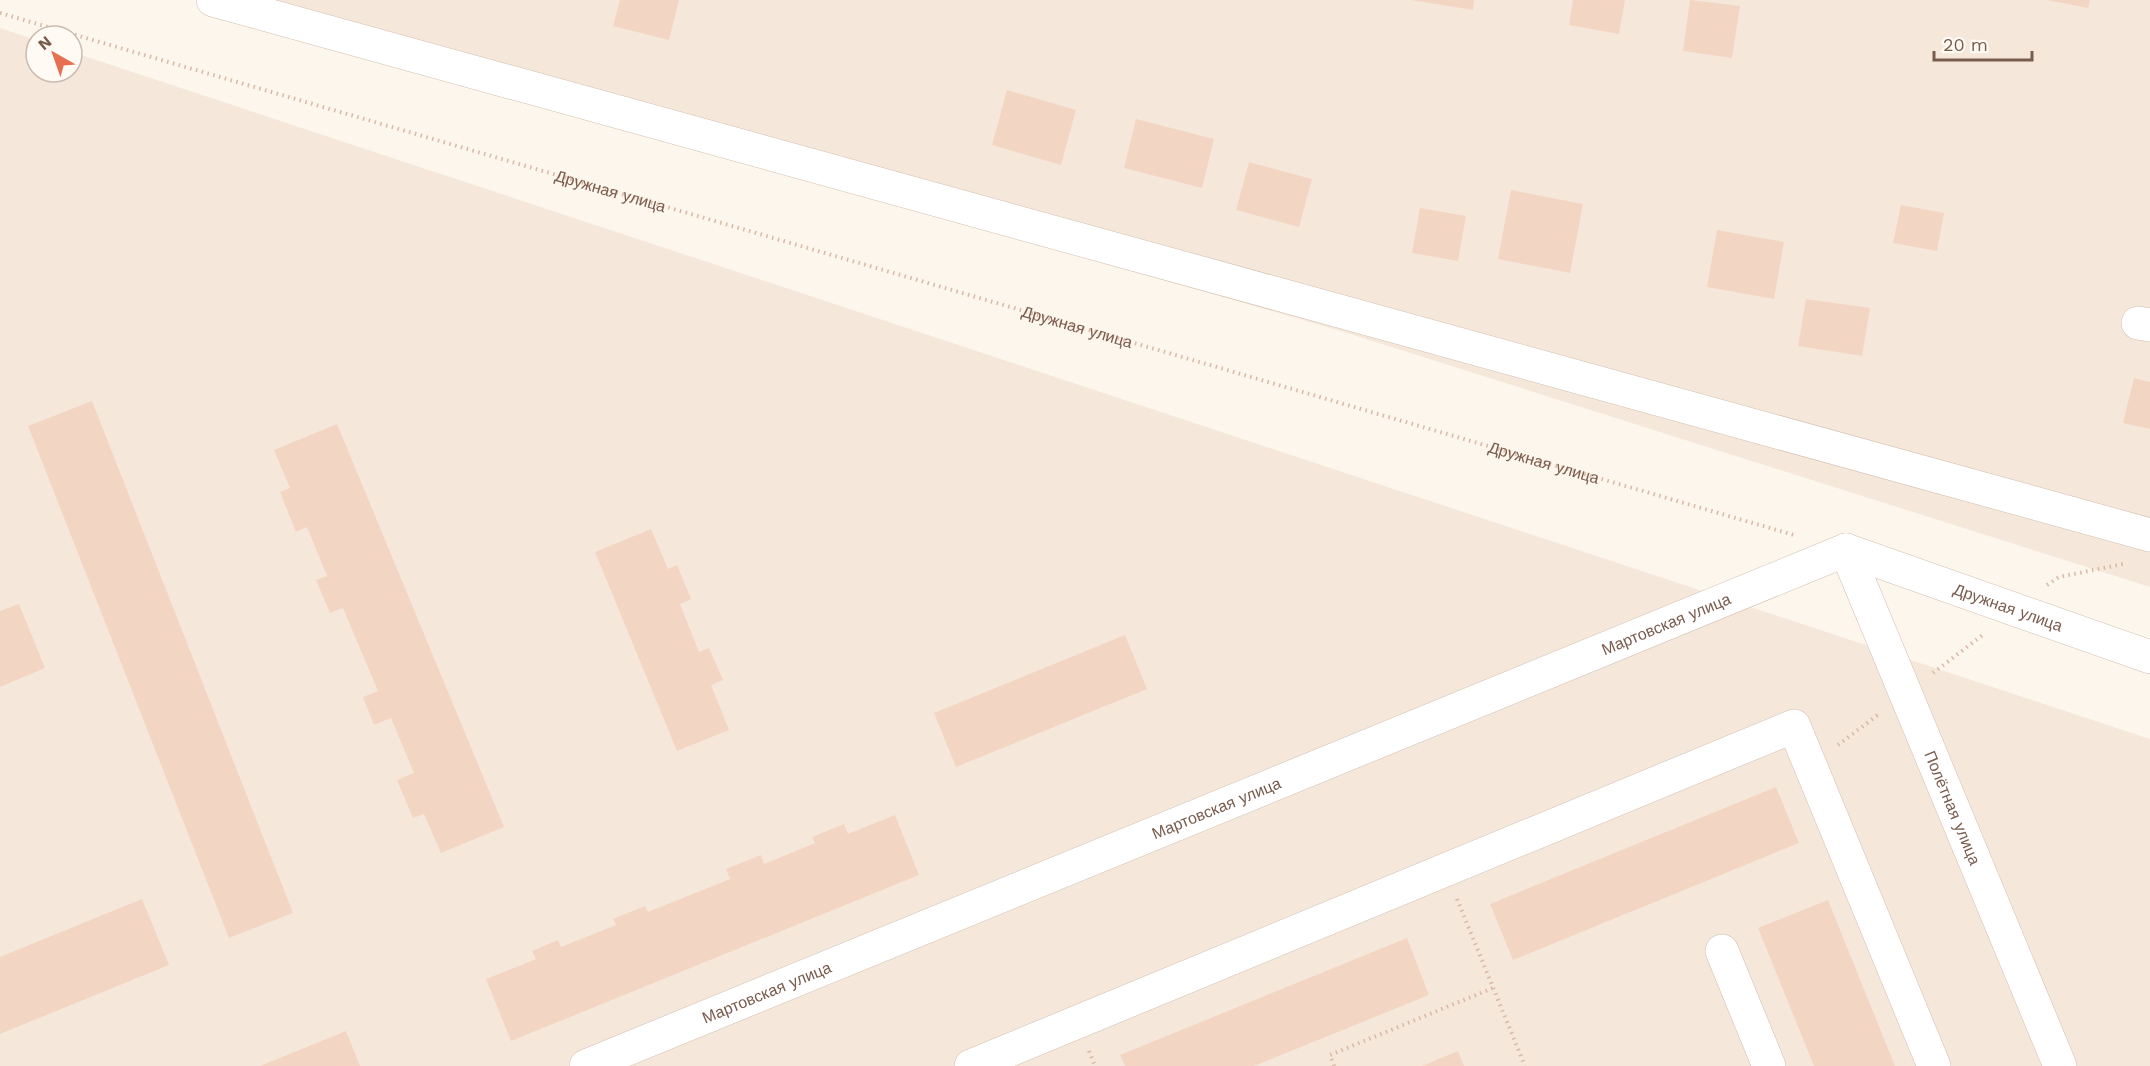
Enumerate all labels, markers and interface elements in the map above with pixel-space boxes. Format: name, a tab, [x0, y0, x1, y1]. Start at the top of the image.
north arrow	[24, 24, 84, 84]
scale bar	[1934, 24, 2032, 62]
text: N	[34, 32, 55, 54]
text: 20 m	[1943, 34, 1988, 55]
street label: Дружная улица	[553, 166, 668, 216]
street label: Дружная улица	[1020, 302, 1135, 352]
street label: Дружная улица	[1486, 438, 1601, 488]
street label: Дружная улица	[1951, 580, 2065, 636]
street label: Мартовская улица	[1599, 589, 1734, 659]
street label: Полётная улица	[1920, 748, 1985, 868]
street label: Мартовская улица	[1149, 773, 1284, 843]
street label: Мартовская улица	[699, 958, 834, 1027]

